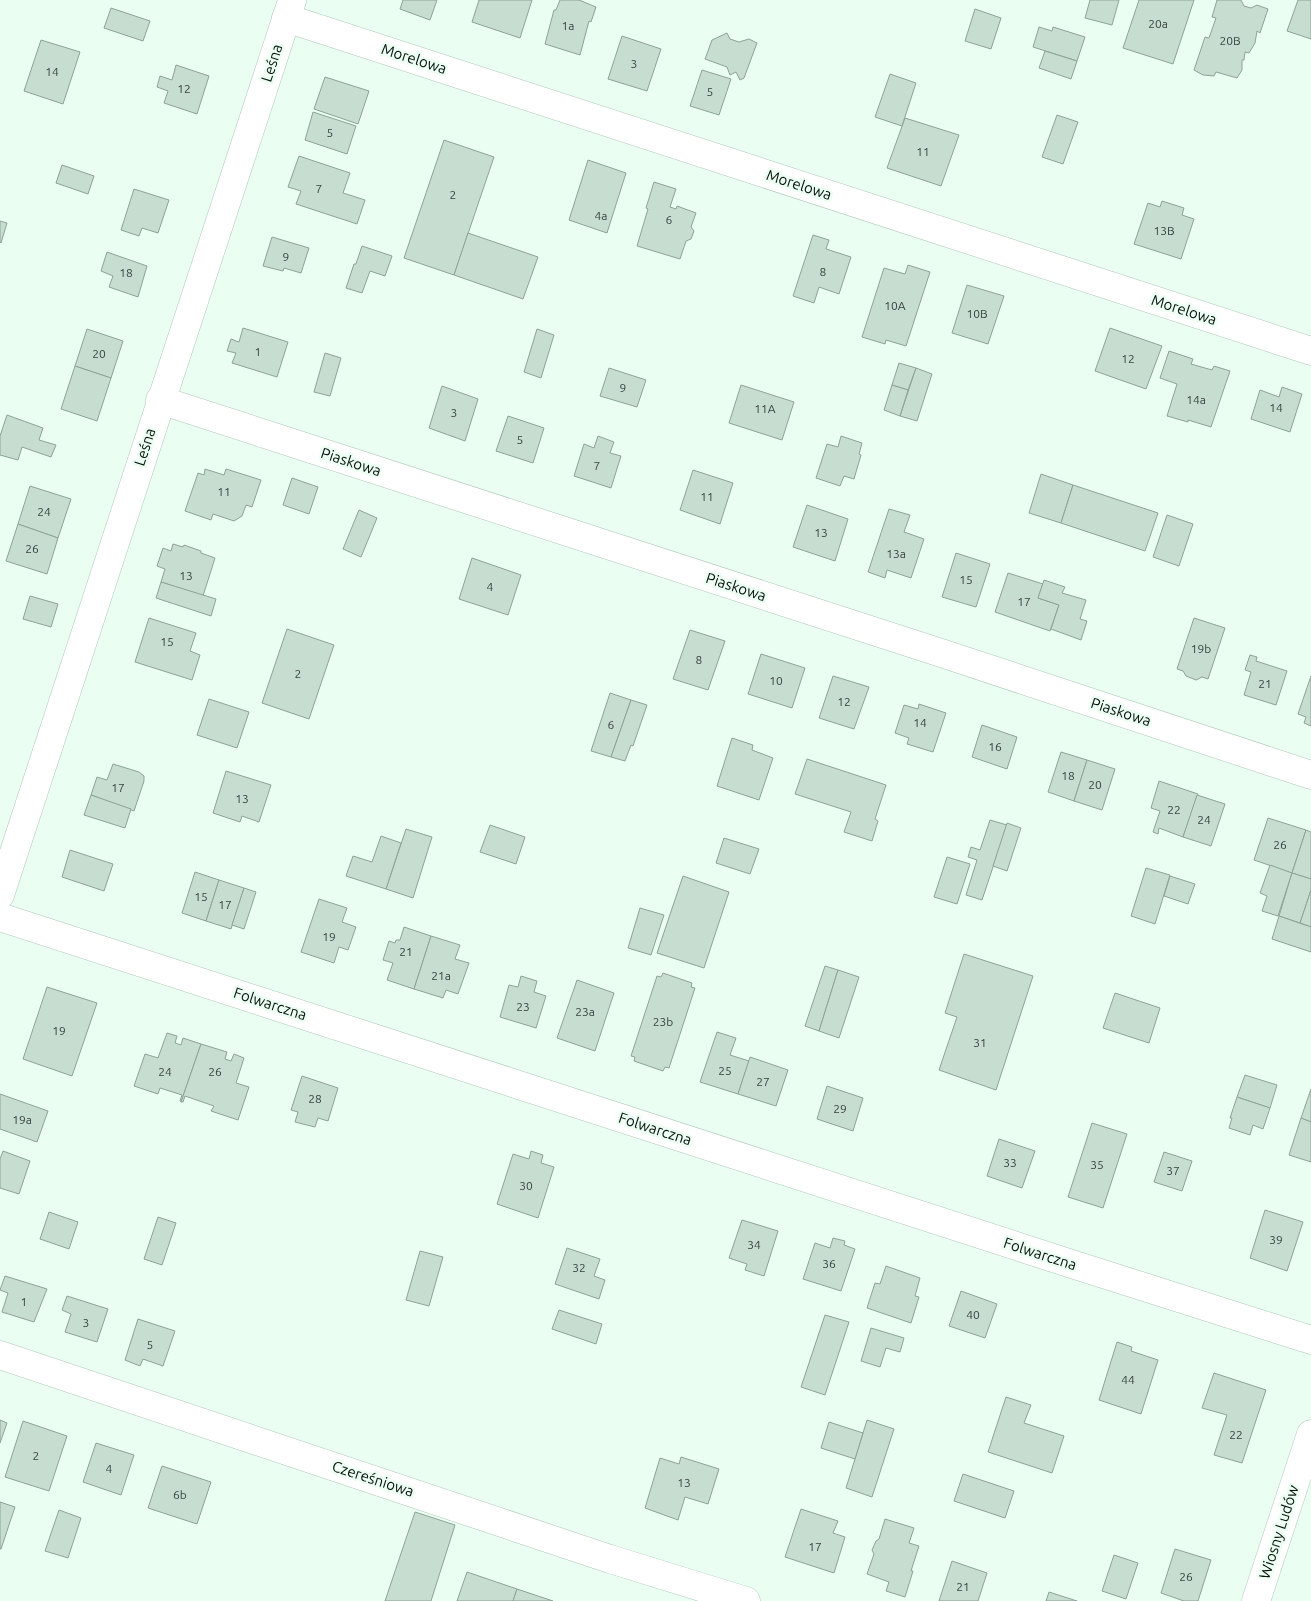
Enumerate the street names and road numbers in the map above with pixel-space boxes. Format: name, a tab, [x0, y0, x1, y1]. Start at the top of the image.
street label: Morelowa	[379, 40, 449, 77]
street label: Leśna	[257, 42, 286, 84]
street label: Morelowa	[764, 166, 834, 203]
street label: Morelowa	[1149, 291, 1219, 328]
street label: Leśna	[130, 426, 159, 468]
street label: Piaskowa	[319, 444, 383, 479]
street label: Piaskowa	[704, 569, 768, 604]
street label: Piaskowa	[1089, 694, 1153, 729]
street label: Folwarczna	[232, 984, 309, 1023]
street label: Folwarczna	[617, 1109, 694, 1148]
street label: Folwarczna	[1002, 1234, 1079, 1273]
street label: Czereśniowa	[330, 1457, 416, 1500]
street label: Wiosny Ludów	[1255, 1482, 1302, 1581]

